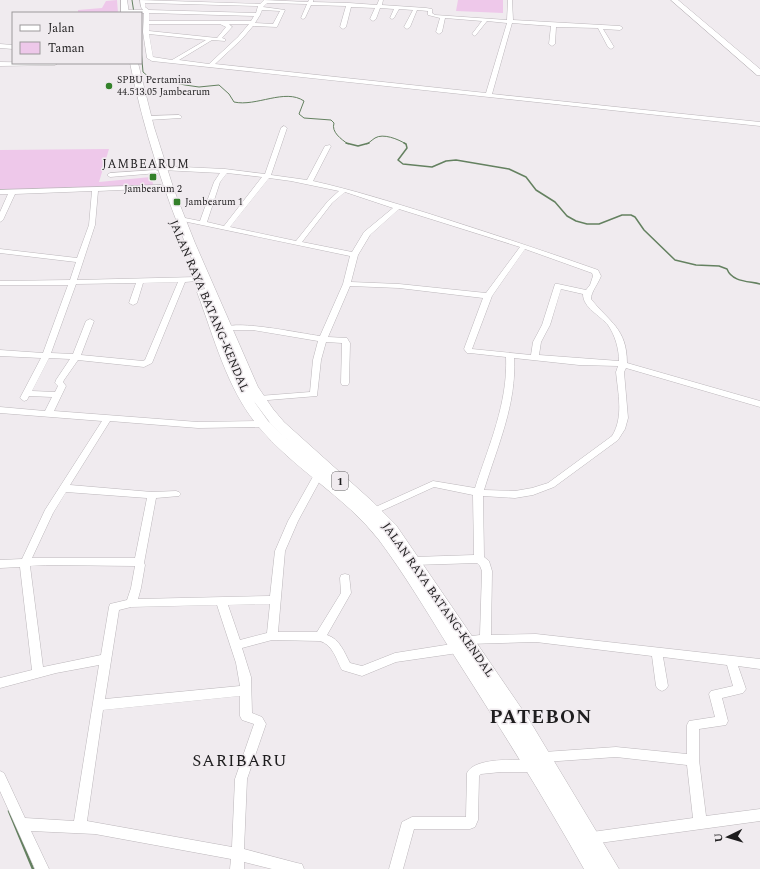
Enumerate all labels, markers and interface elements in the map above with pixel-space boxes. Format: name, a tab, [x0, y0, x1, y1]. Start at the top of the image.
legend	[12, 12, 142, 64]
text: Jalan	[48, 19, 75, 38]
text: Taman	[48, 39, 85, 58]
place label: SPBU Pertamina 44.513.05 Jambearum	[117, 72, 210, 100]
marker: SPBU Pertamina 44.513.05 Jambearum	[104, 81, 114, 91]
district label: JAMBEARUM	[102, 155, 190, 174]
marker: Jambearum 2	[148, 172, 158, 182]
place label: Jambearum 2	[124, 181, 182, 197]
place label: Jambearum 1	[185, 194, 243, 210]
marker: Jambearum 1	[172, 197, 182, 207]
street label: JALAN RAYA BATANG-KENDAL	[164, 217, 254, 395]
road number: 1	[332, 472, 348, 490]
street label: JALAN RAYA BATANG-KENDAL	[377, 519, 499, 681]
district label: PATEBON	[489, 703, 593, 732]
district label: SARIBARU	[192, 748, 288, 774]
north arrow	[708, 817, 748, 857]
text: U	[710, 832, 727, 843]

